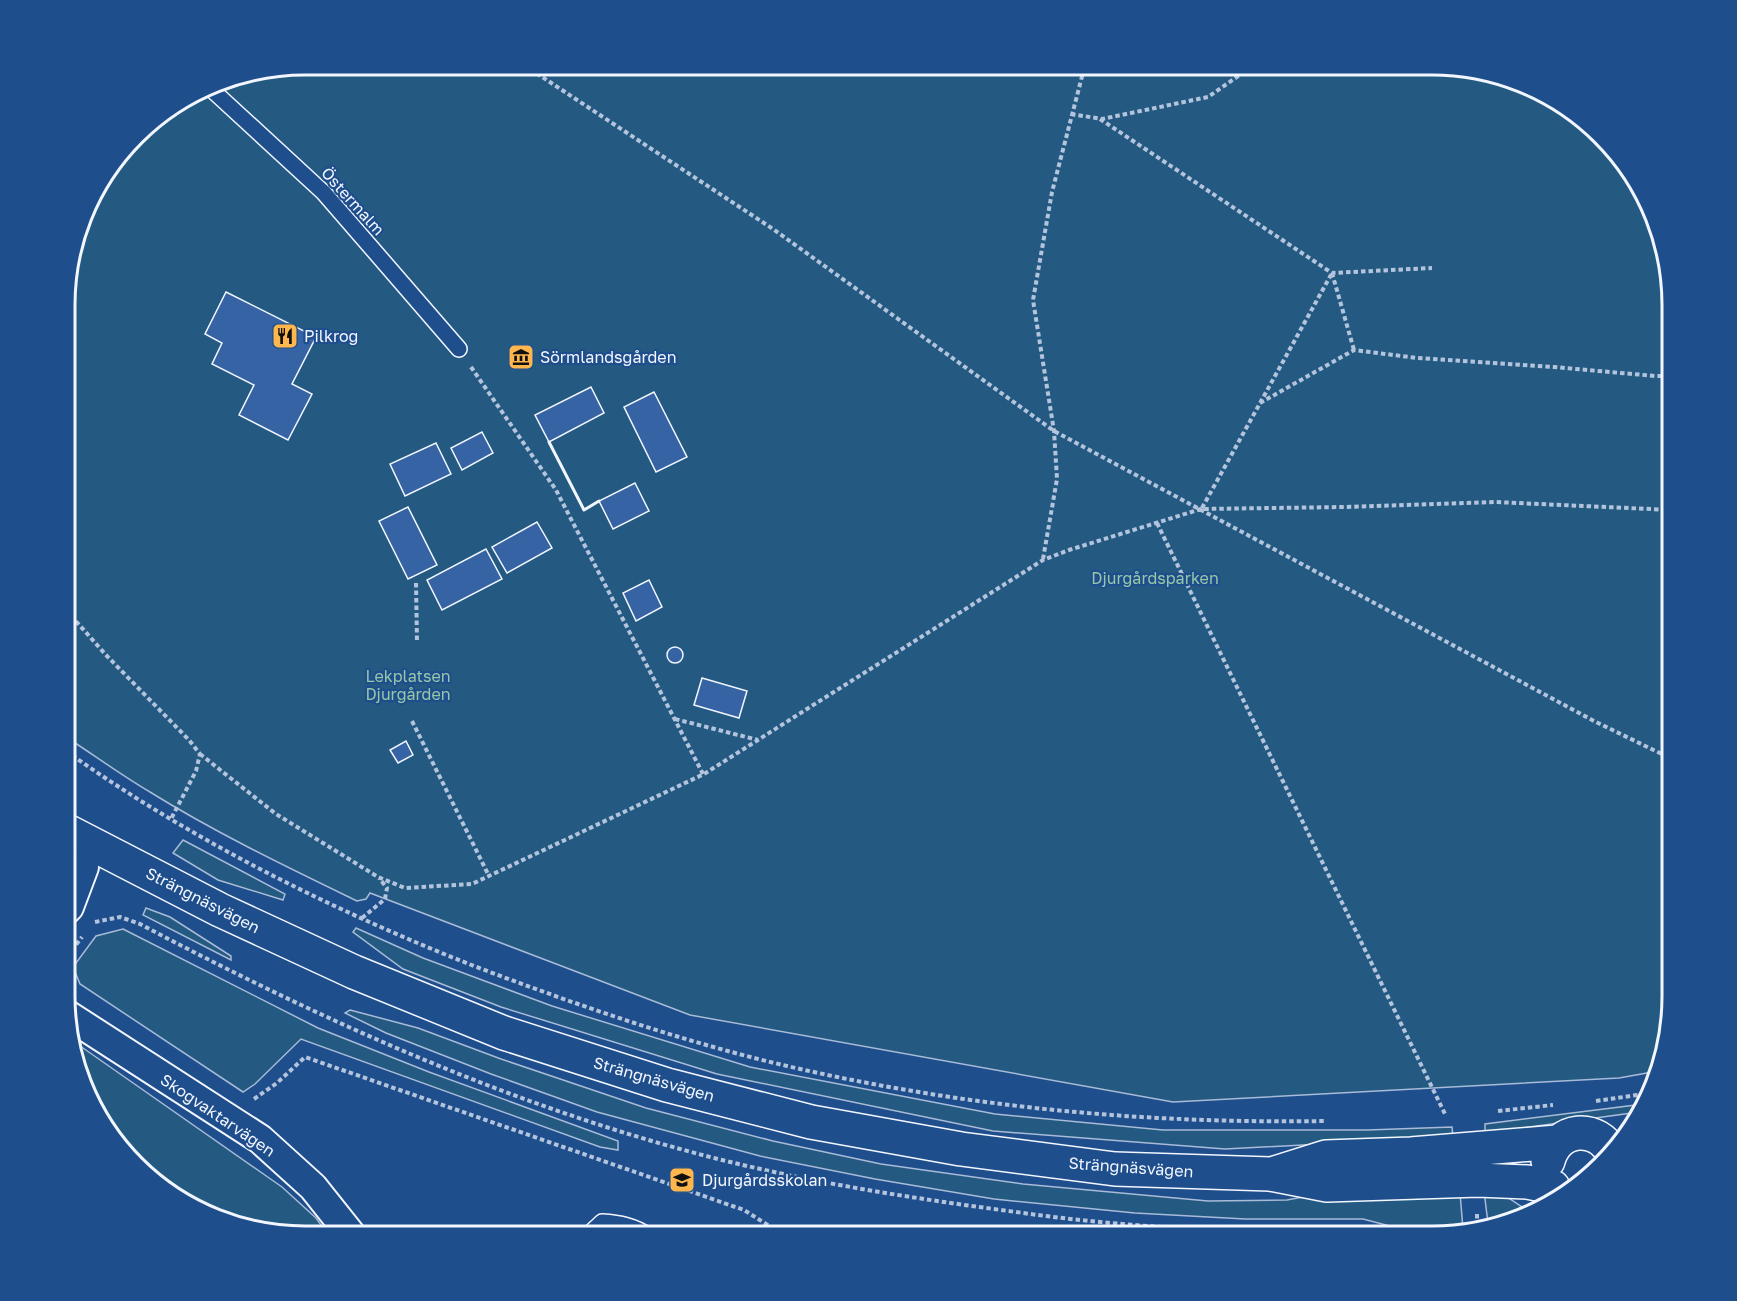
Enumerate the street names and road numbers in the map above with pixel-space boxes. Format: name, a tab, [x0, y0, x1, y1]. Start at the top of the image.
street label: Östermalm	[317, 163, 389, 239]
street label: Strängnäsvägen	[143, 863, 263, 937]
street label: Strängnäsvägen	[591, 1052, 717, 1106]
street label: Skogvaktarvägen	[157, 1069, 279, 1161]
street label: Strängnäsvägen	[1068, 1153, 1194, 1181]

